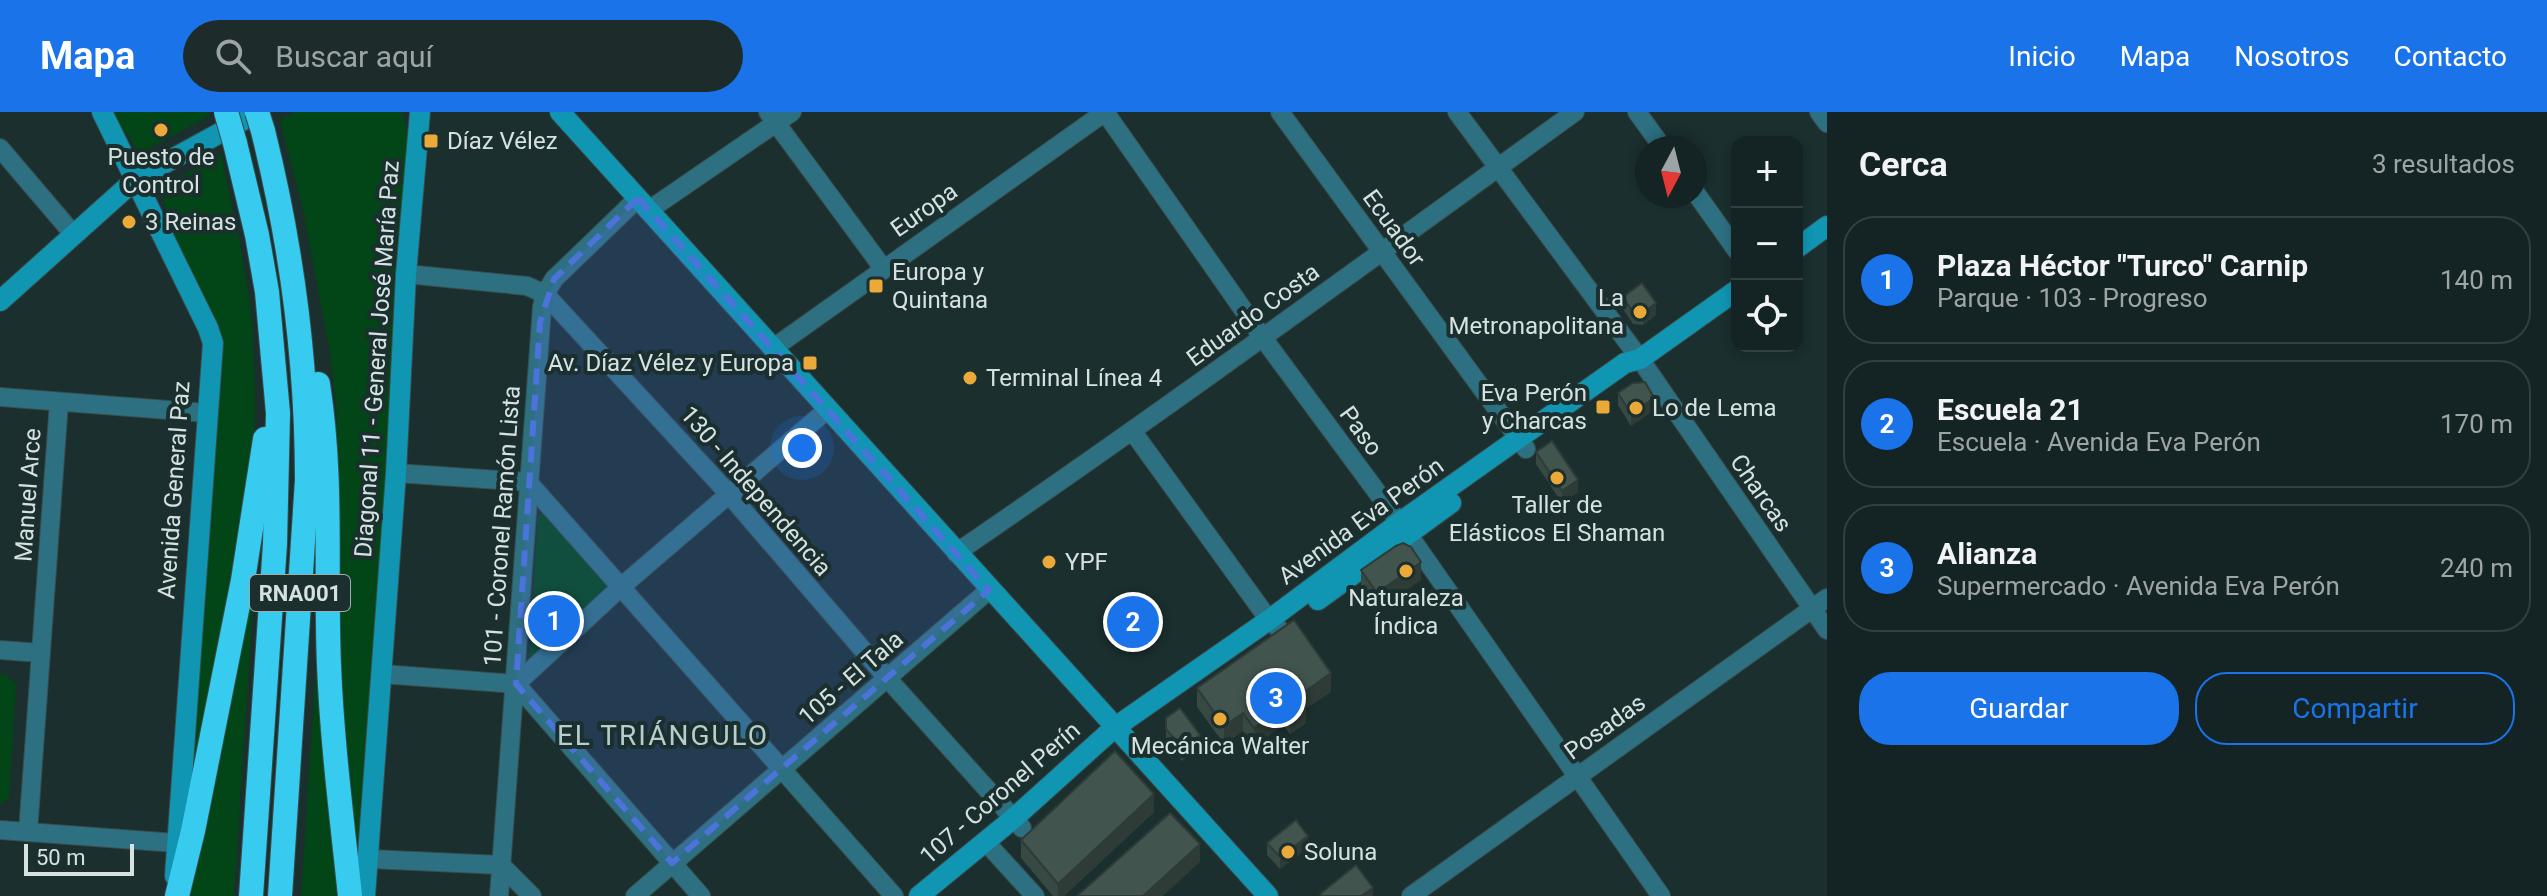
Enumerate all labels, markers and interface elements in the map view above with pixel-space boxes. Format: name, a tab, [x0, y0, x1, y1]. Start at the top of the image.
search box	[183, 20, 743, 92]
text: Mapa	[40, 34, 135, 78]
icon: search	[211, 34, 255, 78]
text: Buscar aquí	[275, 39, 433, 74]
text: Inicio	[2008, 40, 2076, 73]
text: Mapa	[2120, 40, 2190, 73]
text: Nosotros	[2234, 40, 2349, 73]
text: Contacto	[2393, 40, 2507, 73]
marker: Puesto de Control	[152, 121, 170, 139]
place label: Díaz Vélez	[447, 127, 558, 155]
marker: Díaz Vélez	[422, 132, 440, 150]
north arrow	[1635, 136, 1707, 208]
map controls	[1731, 136, 1803, 352]
button: +	[1731, 136, 1803, 208]
place label: Puesto de Control	[107, 143, 215, 199]
text: Cerca	[1859, 144, 1948, 184]
text: 3 resultados	[2372, 149, 2515, 179]
street label: Diagonal 11 - General José María Paz	[349, 159, 405, 559]
street label: Europa	[885, 177, 963, 243]
street label: Ecuador	[1357, 184, 1431, 272]
place label: 3 Reinas	[145, 208, 237, 236]
button: −	[1731, 208, 1803, 280]
marker: 3 Reinas	[120, 213, 138, 231]
text: Plaza Héctor "Turco" Carnip	[1937, 248, 2308, 283]
place label: Europa y Quintana	[892, 258, 988, 314]
street label: Eduardo Costa	[1181, 258, 1325, 372]
text: 1	[1880, 265, 1894, 295]
text: 140 m	[2440, 265, 2513, 295]
marker: Europa y Quintana	[867, 277, 885, 295]
button: locate	[1731, 280, 1803, 352]
text: Parque · 103 - Progreso	[1937, 283, 2207, 313]
place label: La Metronapolitana	[1449, 284, 1624, 340]
marker: La Metronapolitana	[1631, 303, 1649, 321]
place label: Av. Díaz Vélez y Europa	[548, 349, 794, 377]
marker: Av. Díaz Vélez y Europa	[801, 354, 819, 372]
place label: Terminal Línea 4	[986, 364, 1162, 392]
marker: Terminal Línea 4	[961, 369, 979, 387]
place label: Eva Perón y Charcas	[1481, 379, 1587, 435]
street label: Avenida General Paz	[152, 380, 196, 600]
street label: 101 - Coronel Ramón Lista	[478, 385, 526, 667]
text: Escuela 21	[1937, 392, 2084, 427]
place label: Lo de Lema	[1652, 394, 1777, 422]
marker: Eva Perón y Charcas	[1594, 398, 1612, 416]
marker: Lo de Lema	[1627, 399, 1645, 417]
street label: 130 - Independencia	[675, 401, 837, 581]
street label: Paso	[1334, 401, 1388, 461]
text: 2	[1880, 409, 1894, 439]
text: 170 m	[2440, 409, 2513, 439]
street label: Manuel Arce	[9, 427, 47, 563]
text: Escuela · Avenida Eva Perón	[1937, 427, 2261, 457]
your location	[782, 428, 822, 468]
street label: Charcas	[1724, 449, 1798, 537]
street label: Avenida Eva Perón	[1273, 452, 1449, 590]
marker: Taller de Elásticos El Shaman	[1548, 469, 1566, 487]
place label: Taller de Elásticos El Shaman	[1449, 491, 1665, 547]
text: Alianza	[1937, 536, 2037, 571]
place label: YPF	[1065, 548, 1108, 576]
marker: YPF	[1040, 553, 1058, 571]
text: 3	[1880, 553, 1894, 583]
text: 240 m	[2440, 553, 2513, 583]
marker: Naturaleza Índica	[1397, 562, 1415, 580]
text: Supermercado · Avenida Eva Perón	[1937, 571, 2340, 601]
road number: RNA001	[250, 575, 350, 611]
place label: Naturaleza Índica	[1348, 584, 1464, 640]
pin: 1	[528, 591, 580, 651]
pin: 2	[1107, 592, 1159, 652]
street label: 105 - El Tala	[793, 625, 909, 731]
pin: 3	[1250, 668, 1302, 728]
button: Guardar	[1859, 672, 2179, 745]
button: Compartir	[2195, 672, 2515, 745]
street label: Posadas	[1559, 688, 1651, 766]
marker: Mecánica Walter	[1211, 710, 1229, 728]
street label: 107 - Coronel Perín	[914, 716, 1086, 870]
district label: EL TRIÁNGULO	[557, 719, 769, 752]
place label: Mecánica Walter	[1131, 732, 1309, 760]
place label: Soluna	[1304, 838, 1377, 866]
scale bar	[24, 840, 134, 876]
marker: Soluna	[1279, 843, 1297, 861]
text: 50 m	[36, 845, 85, 870]

